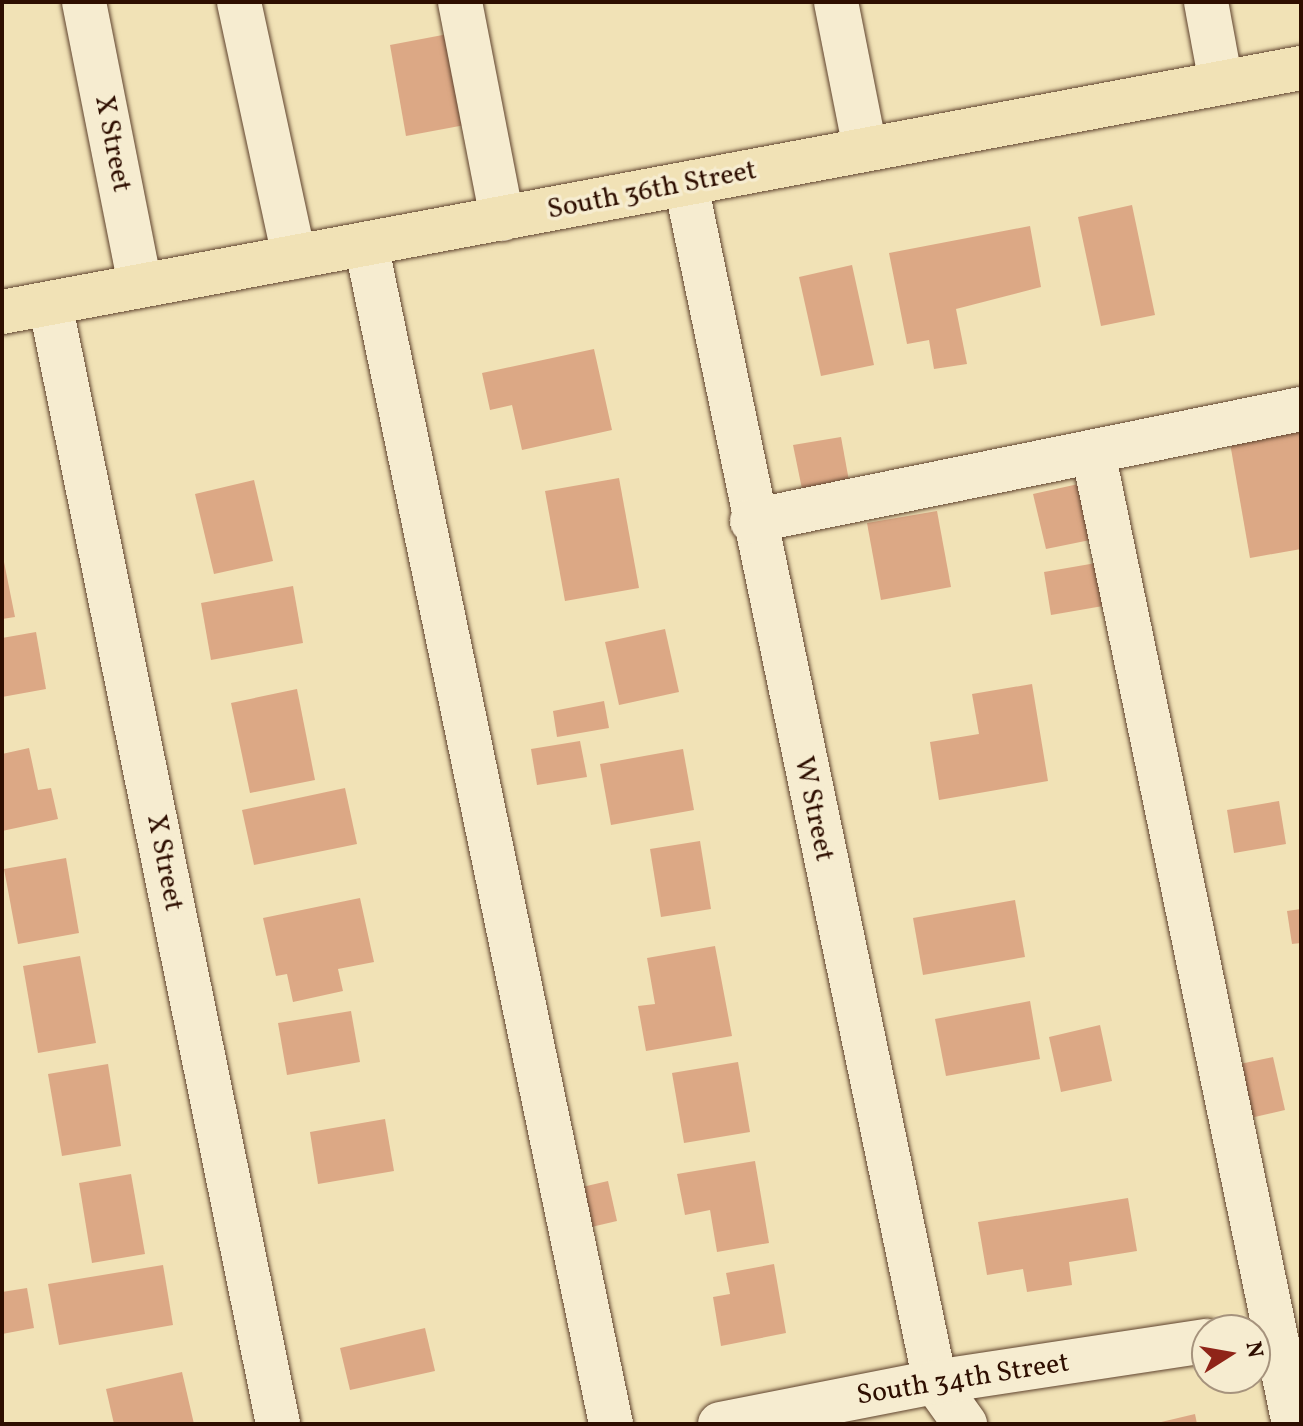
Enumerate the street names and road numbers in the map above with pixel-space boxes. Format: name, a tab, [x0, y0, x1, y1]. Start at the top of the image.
street label: X Street	[86, 93, 138, 195]
street label: South 36th Street	[545, 154, 759, 228]
street label: W Street	[785, 753, 841, 865]
street label: X Street	[138, 812, 190, 914]
street label: South 34th Street	[854, 1347, 1072, 1413]

